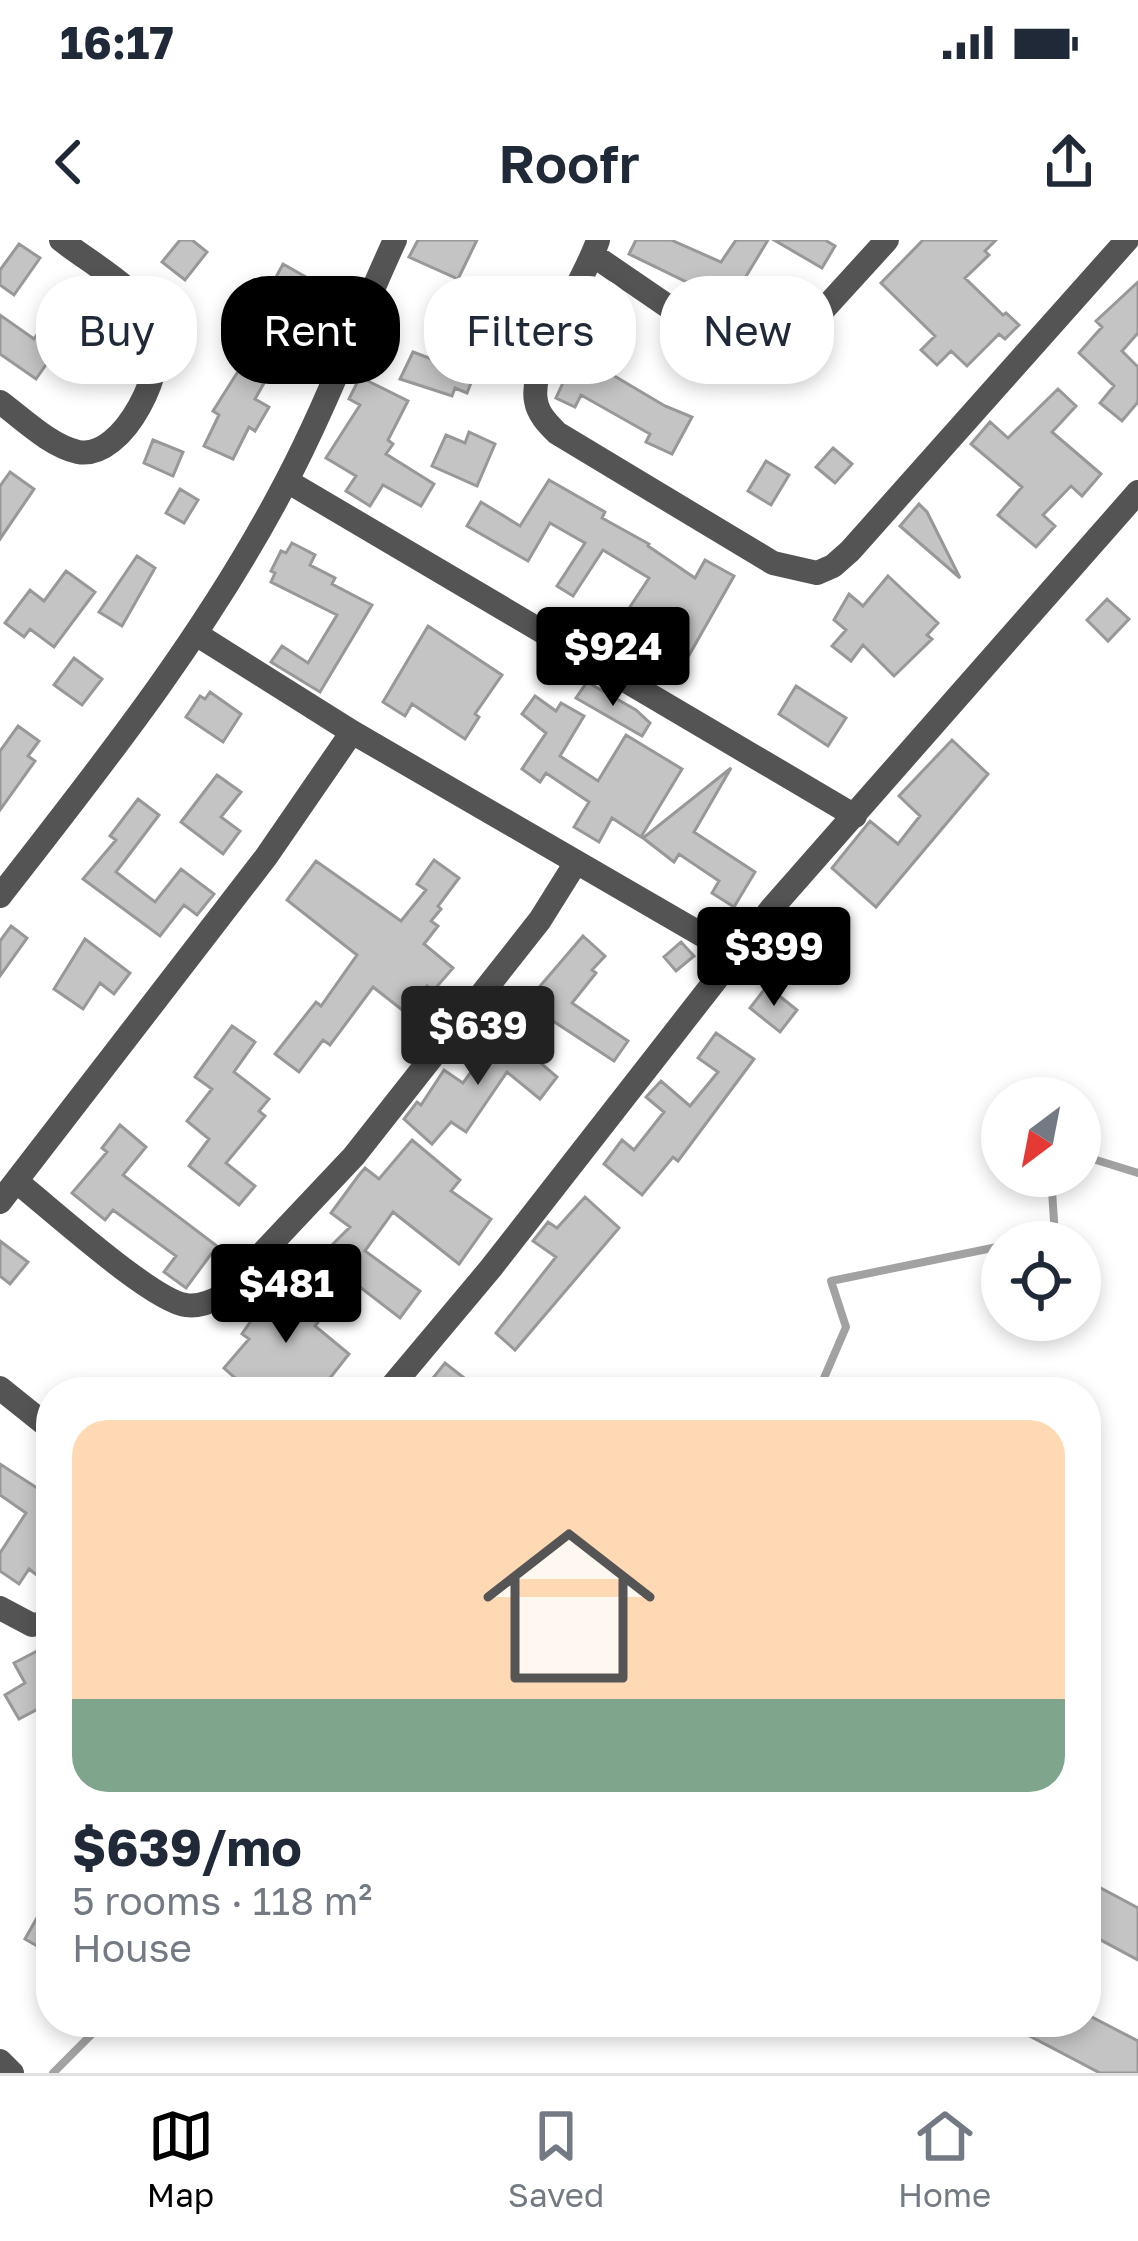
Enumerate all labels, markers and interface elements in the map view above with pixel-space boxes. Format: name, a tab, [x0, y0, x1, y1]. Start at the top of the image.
text: 16:17	[60, 15, 174, 69]
icon: back	[36, 129, 102, 195]
icon: share	[1036, 129, 1102, 195]
text: Roofr	[498, 130, 640, 195]
chip: Buy	[36, 276, 197, 384]
chip: Rent	[221, 276, 400, 384]
chip: Filters	[424, 276, 636, 384]
chip: New	[660, 276, 834, 384]
pin: $924	[542, 607, 684, 709]
text: $924	[563, 622, 663, 669]
pin: $399	[703, 907, 845, 1009]
text: $399	[724, 922, 824, 969]
pin: $639	[407, 986, 549, 1088]
text: $639	[428, 1001, 528, 1048]
north arrow	[981, 1077, 1101, 1197]
map controls	[981, 1077, 1101, 1341]
button: locate	[981, 1221, 1101, 1341]
pin: $481	[215, 1244, 357, 1346]
text: $481	[238, 1259, 334, 1306]
icon: home	[461, 1498, 677, 1714]
text: $639/mo	[72, 1816, 302, 1877]
text: 5 rooms · 118 m²	[72, 1877, 372, 1924]
text: House	[72, 1924, 192, 1971]
tab: Map	[147, 2103, 214, 2214]
tab: Saved	[508, 2103, 604, 2214]
tab: Home	[898, 2103, 991, 2214]

